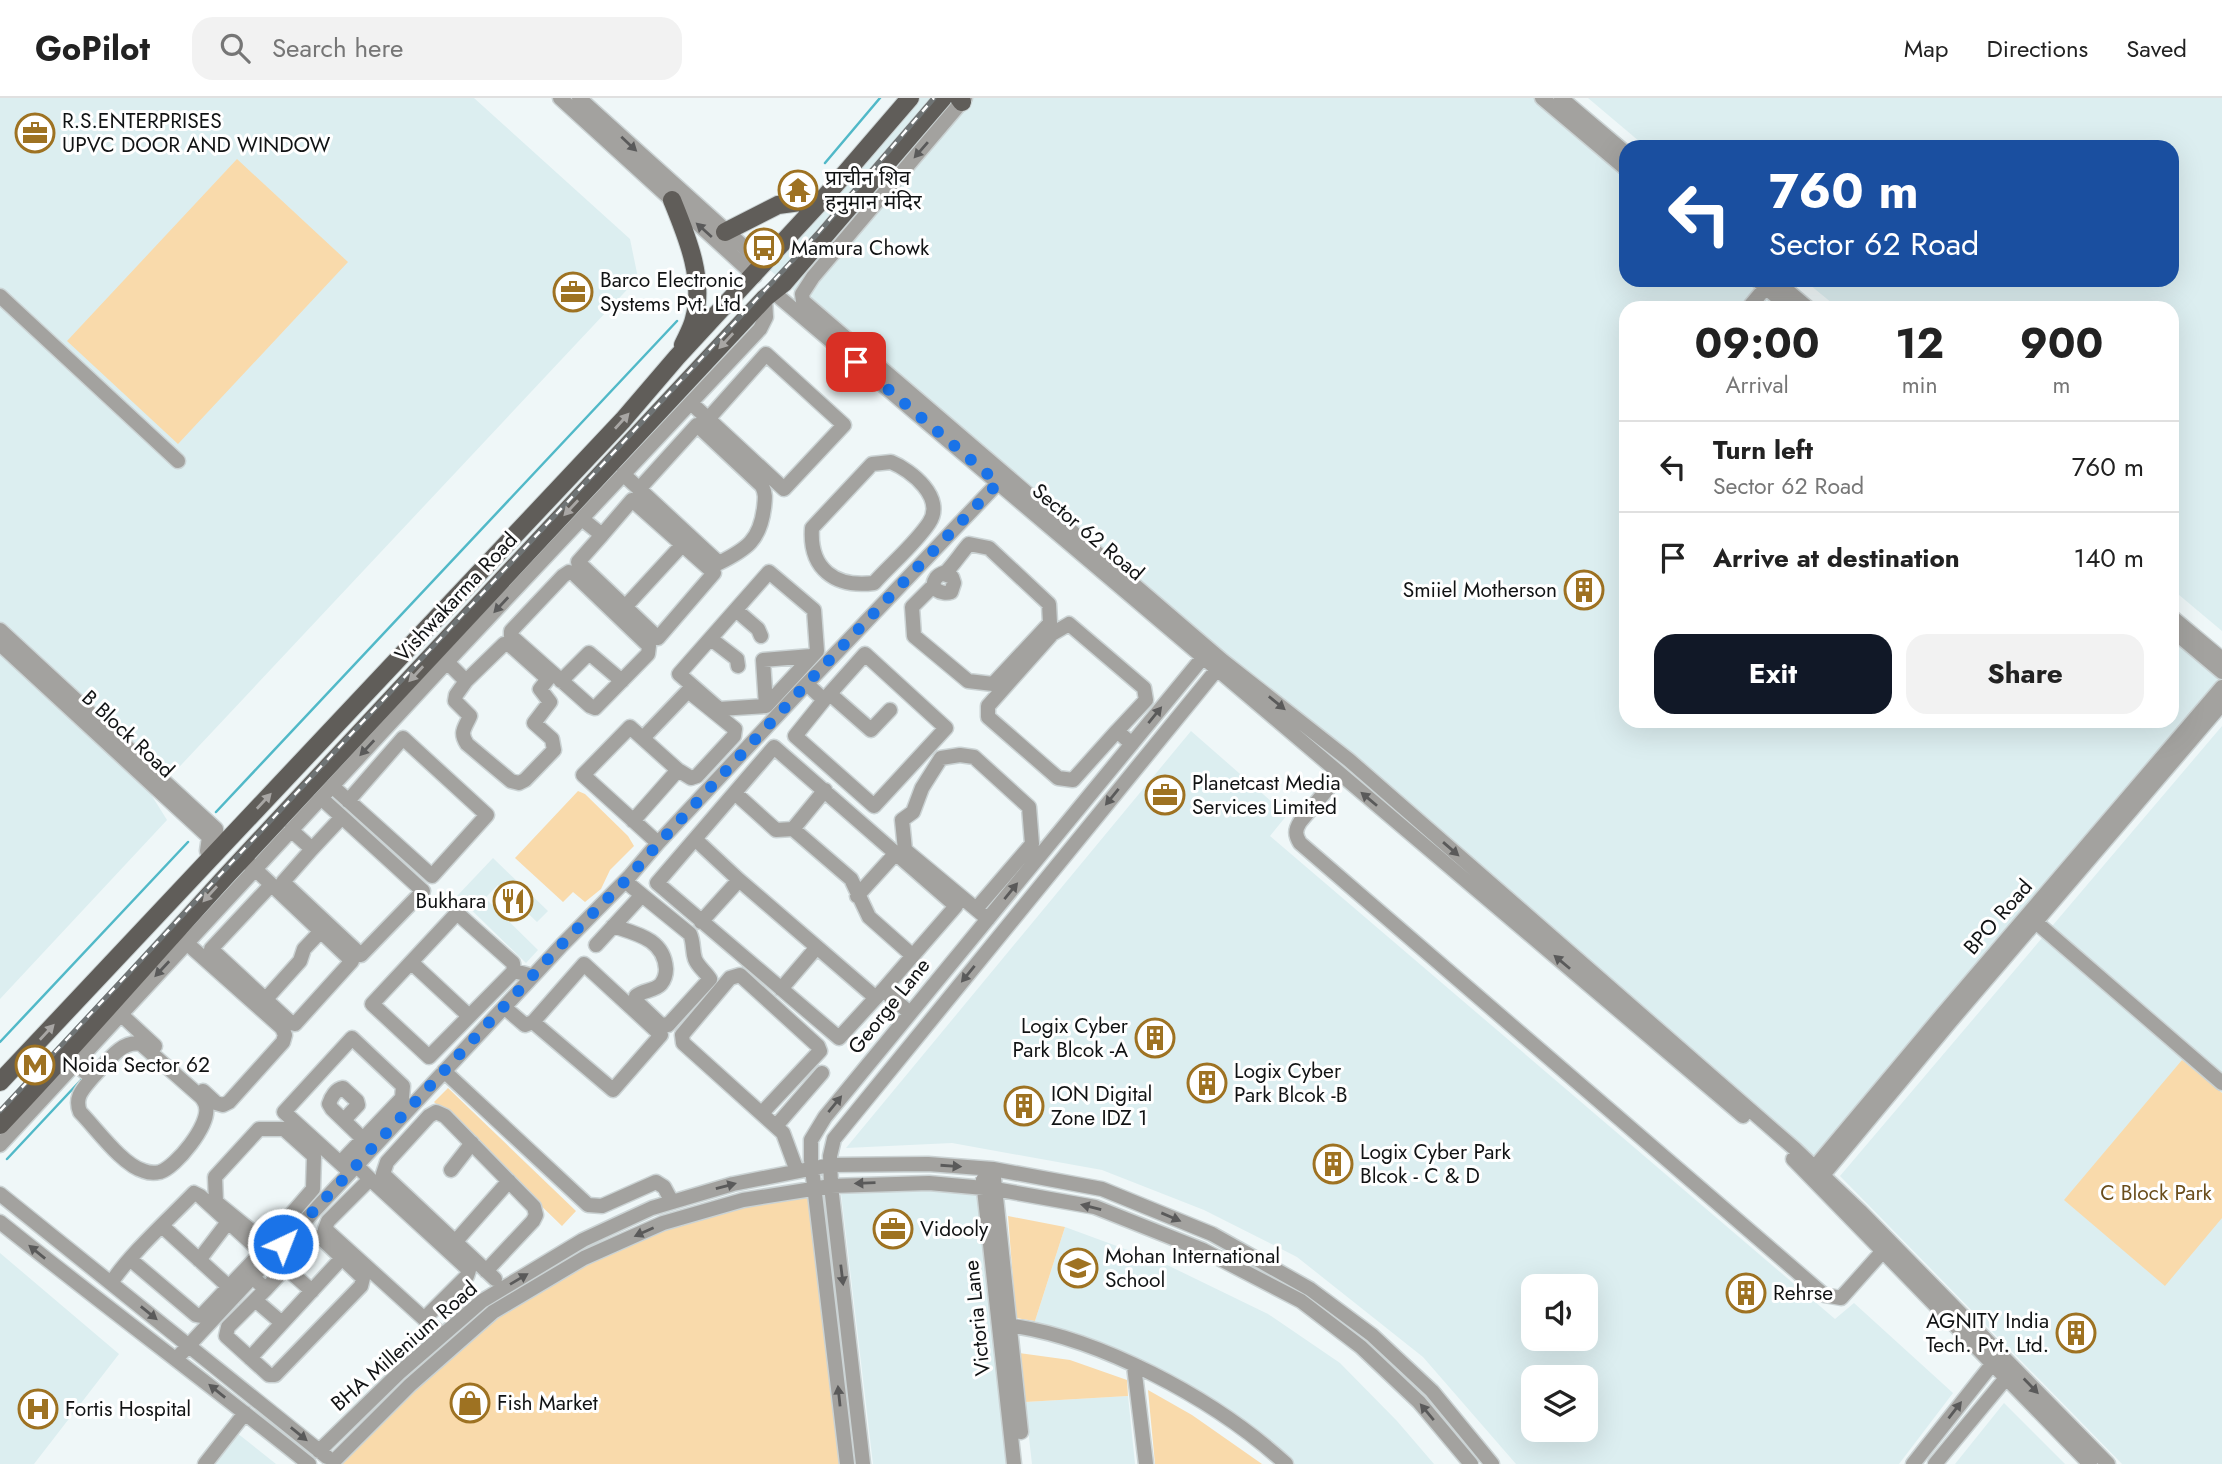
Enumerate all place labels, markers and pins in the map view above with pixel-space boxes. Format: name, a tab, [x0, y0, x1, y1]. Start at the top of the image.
place label: R.S.ENTERPRISES UPVC DOOR AND WINDOW	[62, 106, 331, 160]
office icon: R.S.ENTERPRISES UPVC DOOR AND WINDOW	[14, 112, 56, 154]
place label: प्राचीन शिव हनुमान मंदिर	[825, 163, 922, 217]
temple icon: प्राचीन शिव हनुमान मंदिर	[777, 169, 819, 211]
bus stop icon: Mamura Chowk	[743, 227, 785, 269]
place label: Mamura Chowk	[791, 233, 930, 263]
place label: Barco Electronic Systems Pvt. Ltd.	[600, 265, 747, 319]
office icon: Barco Electronic Systems Pvt. Ltd.	[552, 271, 594, 313]
pin	[826, 332, 886, 392]
building icon: Smiiel Motherson	[1563, 569, 1605, 611]
place label: Smiiel Motherson	[1403, 575, 1557, 605]
place label: Planetcast Media Services Limited	[1192, 768, 1341, 822]
office icon: Planetcast Media Services Limited	[1144, 774, 1186, 816]
restaurant icon: Bukhara	[492, 880, 534, 922]
place label: Bukhara	[416, 886, 486, 916]
place label: Logix Cyber Park Blcok -A	[1012, 1011, 1129, 1065]
building icon: Logix Cyber Park Blcok -A	[1134, 1017, 1176, 1059]
metro station icon: Noida Sector 62	[14, 1044, 56, 1086]
place label: Noida Sector 62	[62, 1050, 210, 1080]
place label: Logix Cyber Park Blcok -B	[1234, 1056, 1347, 1110]
building icon: Logix Cyber Park Blcok -B	[1186, 1062, 1228, 1104]
place label: ION Digital Zone IDZ 1	[1051, 1079, 1152, 1133]
building icon: ION Digital Zone IDZ 1	[1003, 1085, 1045, 1127]
place label: Logix Cyber Park Blcok - C & D	[1360, 1137, 1512, 1191]
building icon: Logix Cyber Park Blcok - C & D	[1312, 1143, 1354, 1185]
office icon: Vidooly	[872, 1208, 914, 1250]
place label: Vidooly	[920, 1214, 989, 1244]
place label: Mohan International School	[1105, 1241, 1280, 1295]
school or university icon: Mohan International School	[1057, 1247, 1099, 1289]
building icon: Rehrse	[1725, 1272, 1767, 1314]
place label: Rehrse	[1773, 1278, 1833, 1308]
place label: AGNITY India Tech. Pvt. Ltd.	[1926, 1306, 2049, 1360]
building icon: AGNITY India Tech. Pvt. Ltd.	[2055, 1312, 2097, 1354]
shop icon: Fish Market	[449, 1382, 491, 1424]
hospital icon: Fortis Hospital	[17, 1388, 59, 1430]
place label: Fish Market	[497, 1388, 598, 1418]
place label: Fortis Hospital	[65, 1394, 191, 1424]

